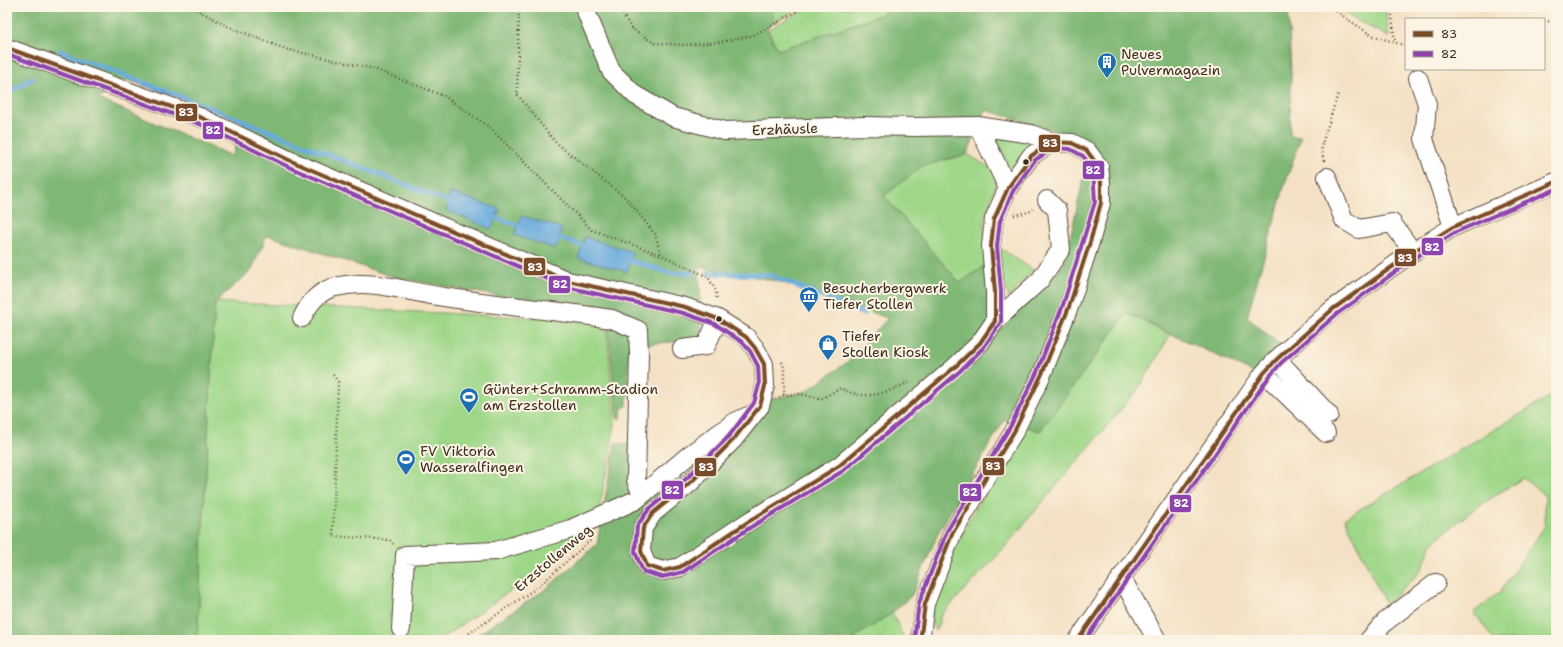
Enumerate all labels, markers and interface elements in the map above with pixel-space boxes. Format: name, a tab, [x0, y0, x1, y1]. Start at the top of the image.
legend	[1405, 18, 1545, 70]
text: 83	[1441, 26, 1457, 42]
place label: Neues Pulvermagazin	[1121, 45, 1221, 79]
text: 82	[1441, 46, 1457, 62]
building icon: Neues Pulvermagazin	[1096, 51, 1118, 79]
line badge: 83	[175, 103, 198, 122]
text: 83	[178, 105, 194, 120]
street label: Erzhäusle	[752, 119, 818, 139]
line badge: 82	[202, 121, 224, 140]
text: 82	[205, 123, 221, 138]
line badge: 83	[1038, 134, 1061, 153]
text: 83	[1042, 136, 1058, 151]
unlabelled marker	[1021, 157, 1031, 167]
line badge: 82	[1082, 160, 1105, 180]
text: 82	[1085, 163, 1101, 178]
line badge: 82	[1421, 237, 1444, 256]
text: 82	[1424, 240, 1440, 255]
line badge: 83	[1394, 248, 1417, 267]
text: 83	[1397, 251, 1413, 266]
line badge: 83	[523, 257, 546, 276]
text: 83	[527, 260, 543, 275]
line badge: 82	[548, 275, 571, 294]
text: 82	[552, 277, 568, 292]
place label: Besucherbergwerk Tiefer Stollen	[823, 279, 947, 313]
museum icon: Besucherbergwerk Tiefer Stollen	[798, 285, 820, 313]
unlabelled marker	[714, 314, 724, 324]
place label: Tiefer Stollen Kiosk	[842, 327, 929, 361]
shop icon: Tiefer Stollen Kiosk	[817, 333, 839, 361]
place label: Günter+Schramm-Stadion am Erzstollen	[483, 380, 658, 414]
sports icon: Günter+Schramm-Stadion am Erzstollen	[458, 386, 480, 414]
place label: FV Viktoria Wasseralfingen	[420, 442, 524, 476]
sports icon: FV Viktoria Wasseralfingen	[395, 448, 417, 476]
line badge: 83	[694, 457, 717, 477]
line badge: 83	[982, 457, 1005, 476]
text: 83	[985, 459, 1001, 474]
text: 83	[698, 460, 714, 475]
line badge: 82	[661, 480, 684, 500]
text: 82	[664, 483, 680, 498]
line badge: 82	[959, 483, 982, 502]
text: 82	[962, 485, 978, 500]
line badge: 82	[1169, 494, 1192, 513]
text: 82	[1173, 496, 1189, 511]
street label: Erzstollenweg	[510, 520, 596, 596]

